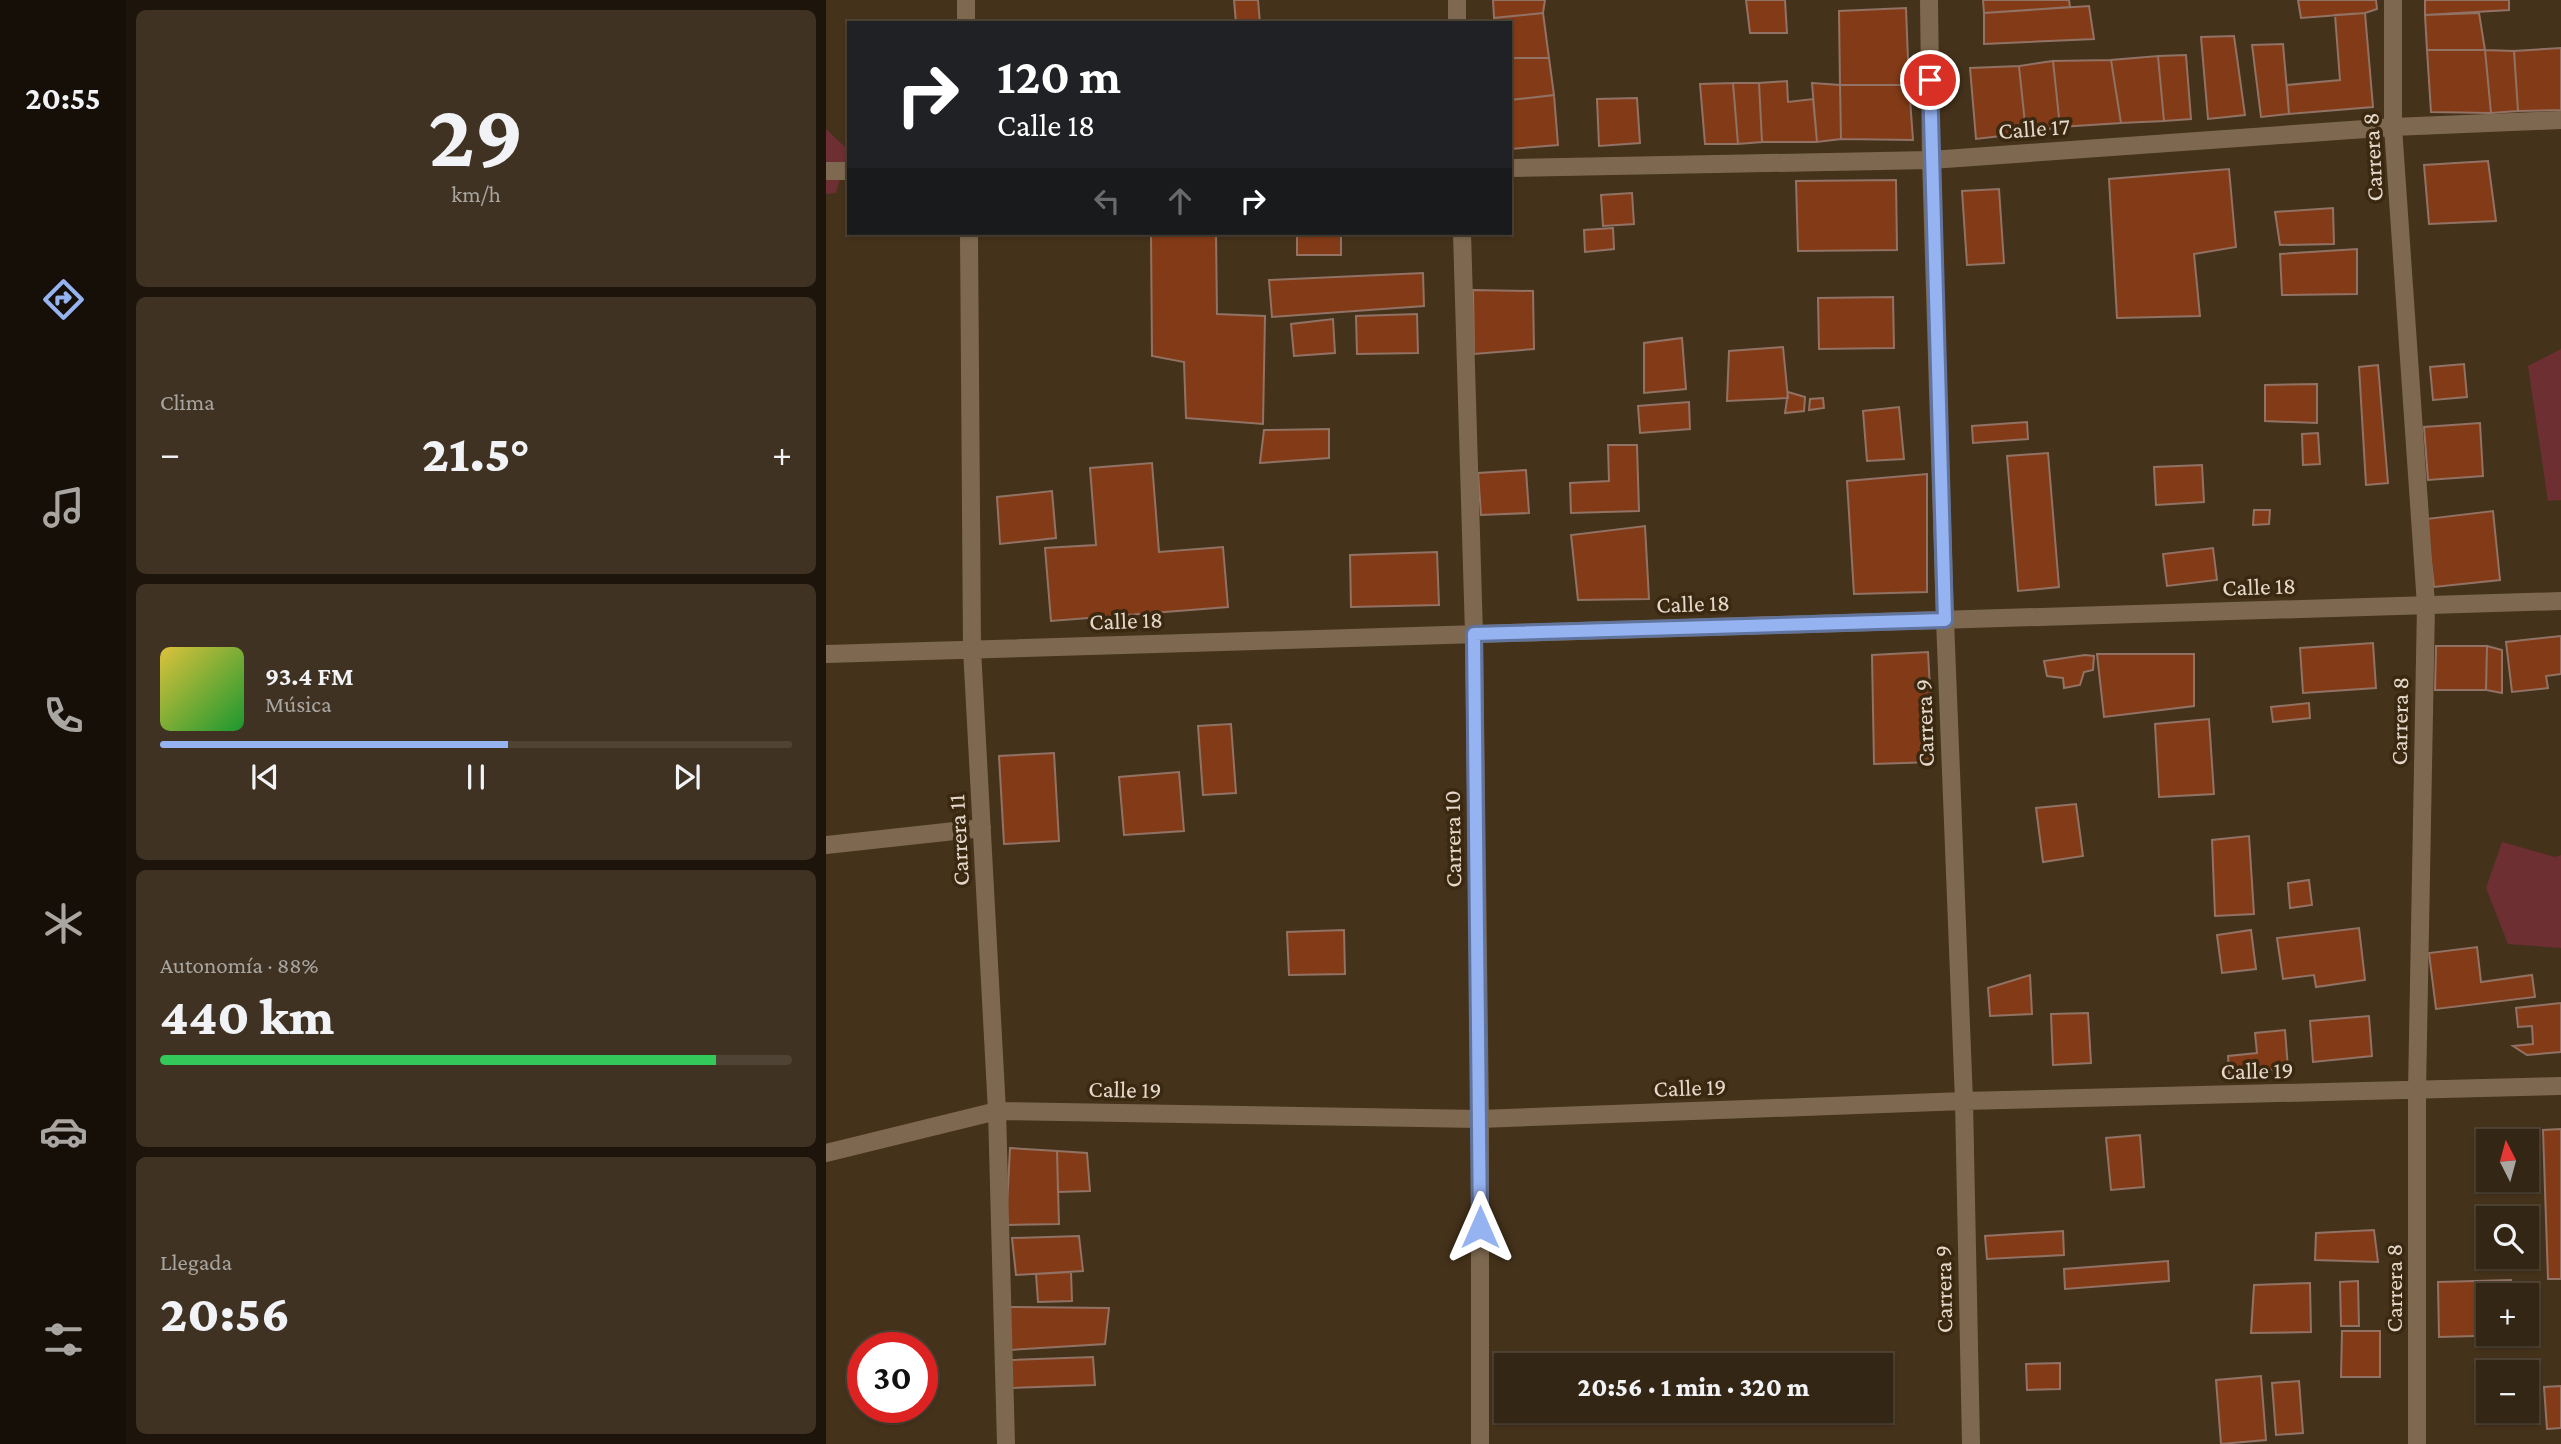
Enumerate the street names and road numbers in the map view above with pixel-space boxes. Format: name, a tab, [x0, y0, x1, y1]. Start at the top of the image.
street label: Calle 17	[1997, 112, 2071, 144]
street label: Carrera 8	[2356, 112, 2388, 202]
street label: Calle 18	[2222, 571, 2296, 601]
street label: Calle 18	[1656, 588, 1730, 618]
street label: Calle 18	[1089, 605, 1163, 635]
street label: Carrera 8	[2385, 676, 2413, 766]
street label: Carrera 9	[1909, 679, 1939, 767]
street label: Carrera 10	[1438, 790, 1466, 888]
street label: Carrera 11	[942, 793, 974, 887]
street label: Calle 19	[2220, 1056, 2294, 1084]
street label: Calle 19	[1653, 1072, 1727, 1102]
street label: Calle 19	[1088, 1075, 1162, 1103]
street label: Carrera 8	[2380, 1244, 2407, 1332]
street label: Carrera 9	[1929, 1245, 1957, 1333]

